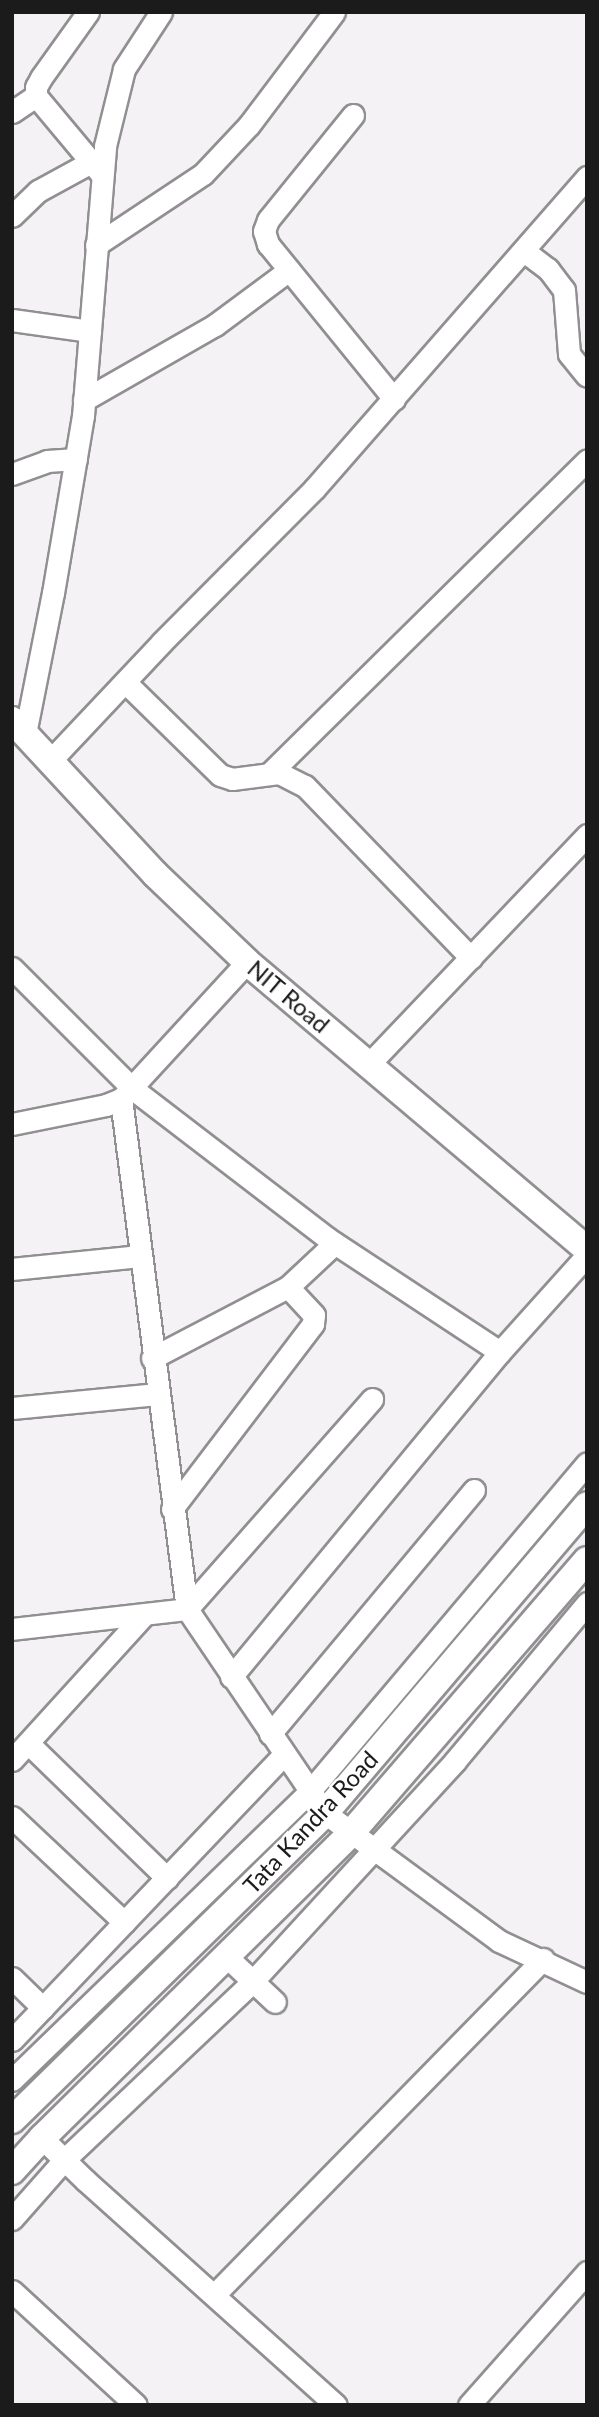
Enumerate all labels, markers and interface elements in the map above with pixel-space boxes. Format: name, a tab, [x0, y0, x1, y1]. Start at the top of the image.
street label: NIT Road	[242, 953, 336, 1039]
street label: Tata Kandra Road	[237, 1745, 383, 1899]

